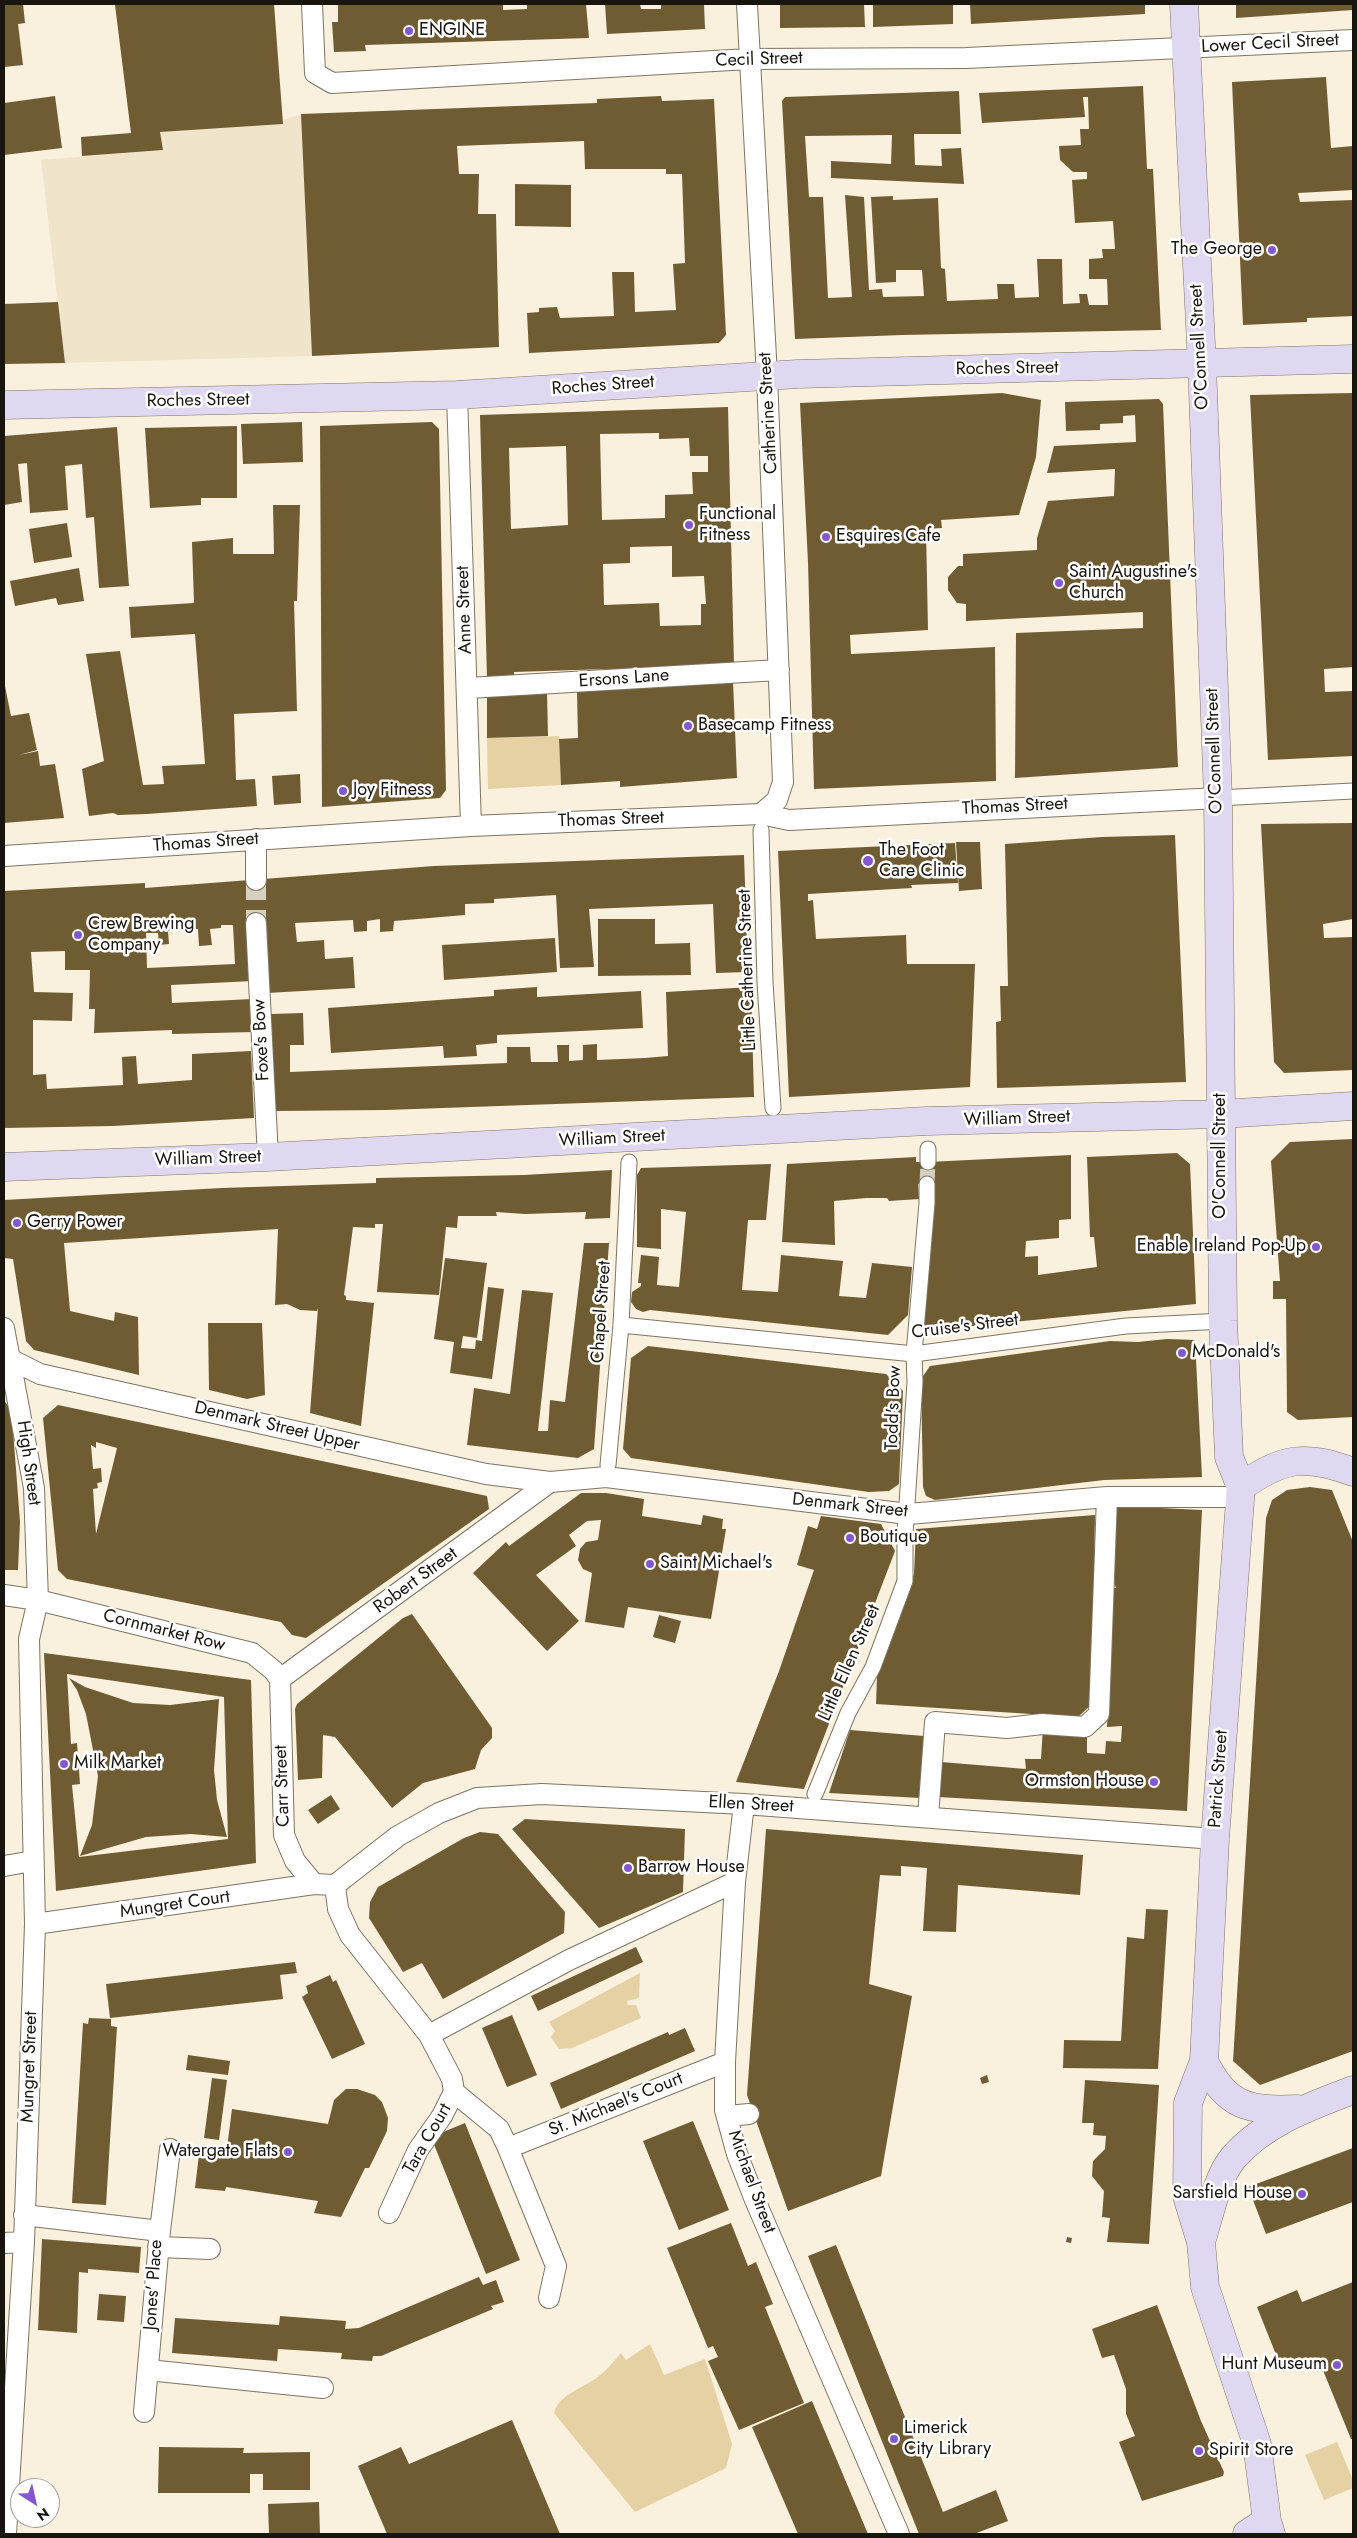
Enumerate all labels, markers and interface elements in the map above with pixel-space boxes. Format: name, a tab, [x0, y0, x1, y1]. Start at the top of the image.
place label: ENGINE	[419, 20, 485, 42]
marker: ENGINE	[403, 25, 415, 37]
street label: Lower Cecil Street	[1201, 30, 1339, 58]
street label: Cecil Street	[715, 48, 803, 72]
place label: The George	[1171, 239, 1262, 261]
marker: The George	[1266, 244, 1278, 256]
street label: O'Connell Street	[1186, 284, 1214, 410]
street label: Catherine Street	[755, 352, 783, 474]
street label: Roches Street	[955, 357, 1059, 381]
street label: Roches Street	[551, 372, 655, 400]
street label: Roches Street	[146, 389, 250, 413]
place label: Functional Fitness	[699, 504, 776, 546]
marker: Functional Fitness	[683, 519, 695, 531]
place label: Esquires Cafe	[836, 526, 941, 548]
marker: Esquires Cafe	[820, 531, 832, 543]
place label: Saint Augustine's Church	[1069, 562, 1197, 604]
street label: Anne Street	[453, 565, 477, 655]
marker: Saint Augustine's Church	[1053, 577, 1065, 589]
street label: Ersons Lane	[578, 665, 670, 693]
street label: O'Connell Street	[1202, 688, 1228, 814]
place label: Basecamp Fitness	[698, 715, 831, 737]
marker: Basecamp Fitness	[682, 720, 694, 732]
place label: Joy Fitness	[353, 780, 431, 802]
marker: Joy Fitness	[337, 785, 349, 797]
street label: Thomas Street	[962, 793, 1068, 821]
street label: Thomas Street	[558, 807, 664, 833]
street label: Thomas Street	[152, 829, 260, 857]
place label: The Foot Care Clinic	[879, 840, 964, 882]
marker: The Foot Care Clinic	[861, 854, 875, 868]
street label: Little Catherine Street	[734, 889, 762, 1051]
place label: Crew Brewing Company	[88, 914, 194, 956]
marker: Crew Brewing Company	[72, 929, 84, 941]
street label: Foxe's Bow	[249, 999, 275, 1081]
street label: O'Connell Street	[1210, 1093, 1232, 1219]
street label: William Street	[963, 1106, 1071, 1132]
street label: William Street	[558, 1125, 666, 1153]
street label: William Street	[154, 1146, 262, 1172]
place label: Gerry Power	[27, 1212, 123, 1234]
marker: Gerry Power	[11, 1217, 23, 1229]
place label: Enable Ireland Pop-Up	[1137, 1236, 1306, 1258]
marker: Enable Ireland Pop-Up	[1310, 1241, 1322, 1253]
street label: Chapel Street	[588, 1260, 616, 1364]
street label: Cruise's Street	[910, 1310, 1020, 1344]
place label: McDonald's	[1192, 1342, 1280, 1364]
marker: McDonald's	[1176, 1347, 1188, 1359]
street label: Todd's Bow	[882, 1365, 906, 1451]
street label: Denmark Street Upper	[192, 1397, 362, 1457]
street label: High Street	[11, 1419, 45, 1507]
street label: Denmark Street	[791, 1489, 909, 1523]
place label: Boutique	[860, 1527, 927, 1549]
marker: Boutique	[844, 1532, 856, 1544]
street label: Robert Street	[370, 1543, 462, 1619]
place label: Saint Michael's	[660, 1553, 772, 1575]
marker: Saint Michael's	[644, 1558, 656, 1570]
street label: Little Ellen Street	[815, 1601, 885, 1725]
street label: Cornmarket Row	[101, 1605, 227, 1657]
street label: Patrick Street	[1205, 1729, 1233, 1829]
street label: Carr Street	[271, 1745, 295, 1827]
place label: Milk Market	[74, 1753, 161, 1775]
marker: Milk Market	[58, 1758, 70, 1770]
place label: Ormston House	[1025, 1771, 1144, 1793]
marker: Ormston House	[1148, 1776, 1160, 1788]
street label: Ellen Street	[708, 1792, 794, 1818]
place label: Barrow House	[638, 1857, 745, 1879]
marker: Barrow House	[622, 1862, 634, 1874]
street label: Mungret Court	[119, 1887, 231, 1923]
street label: Mungret Street	[17, 2011, 43, 2123]
street label: St. Michael's Court	[546, 2068, 686, 2142]
street label: Tara Court	[399, 2100, 457, 2178]
street label: Michael Street	[722, 2128, 780, 2236]
place label: Watergate Flats	[163, 2141, 278, 2163]
marker: Watergate Flats	[282, 2146, 294, 2158]
place label: Sarsfield House	[1172, 2183, 1292, 2205]
marker: Sarsfield House	[1296, 2188, 1308, 2200]
street label: Jones' Place	[140, 2239, 168, 2331]
place label: Hunt Museum	[1221, 2354, 1327, 2376]
marker: Hunt Museum	[1331, 2359, 1343, 2371]
place label: Limerick City Library	[904, 2418, 991, 2460]
marker: Limerick City Library	[888, 2433, 900, 2445]
place label: Spirit Store	[1209, 2440, 1294, 2462]
marker: Spirit Store	[1193, 2445, 1205, 2457]
north arrow	[10, 2478, 60, 2528]
text: N	[33, 2503, 53, 2526]

